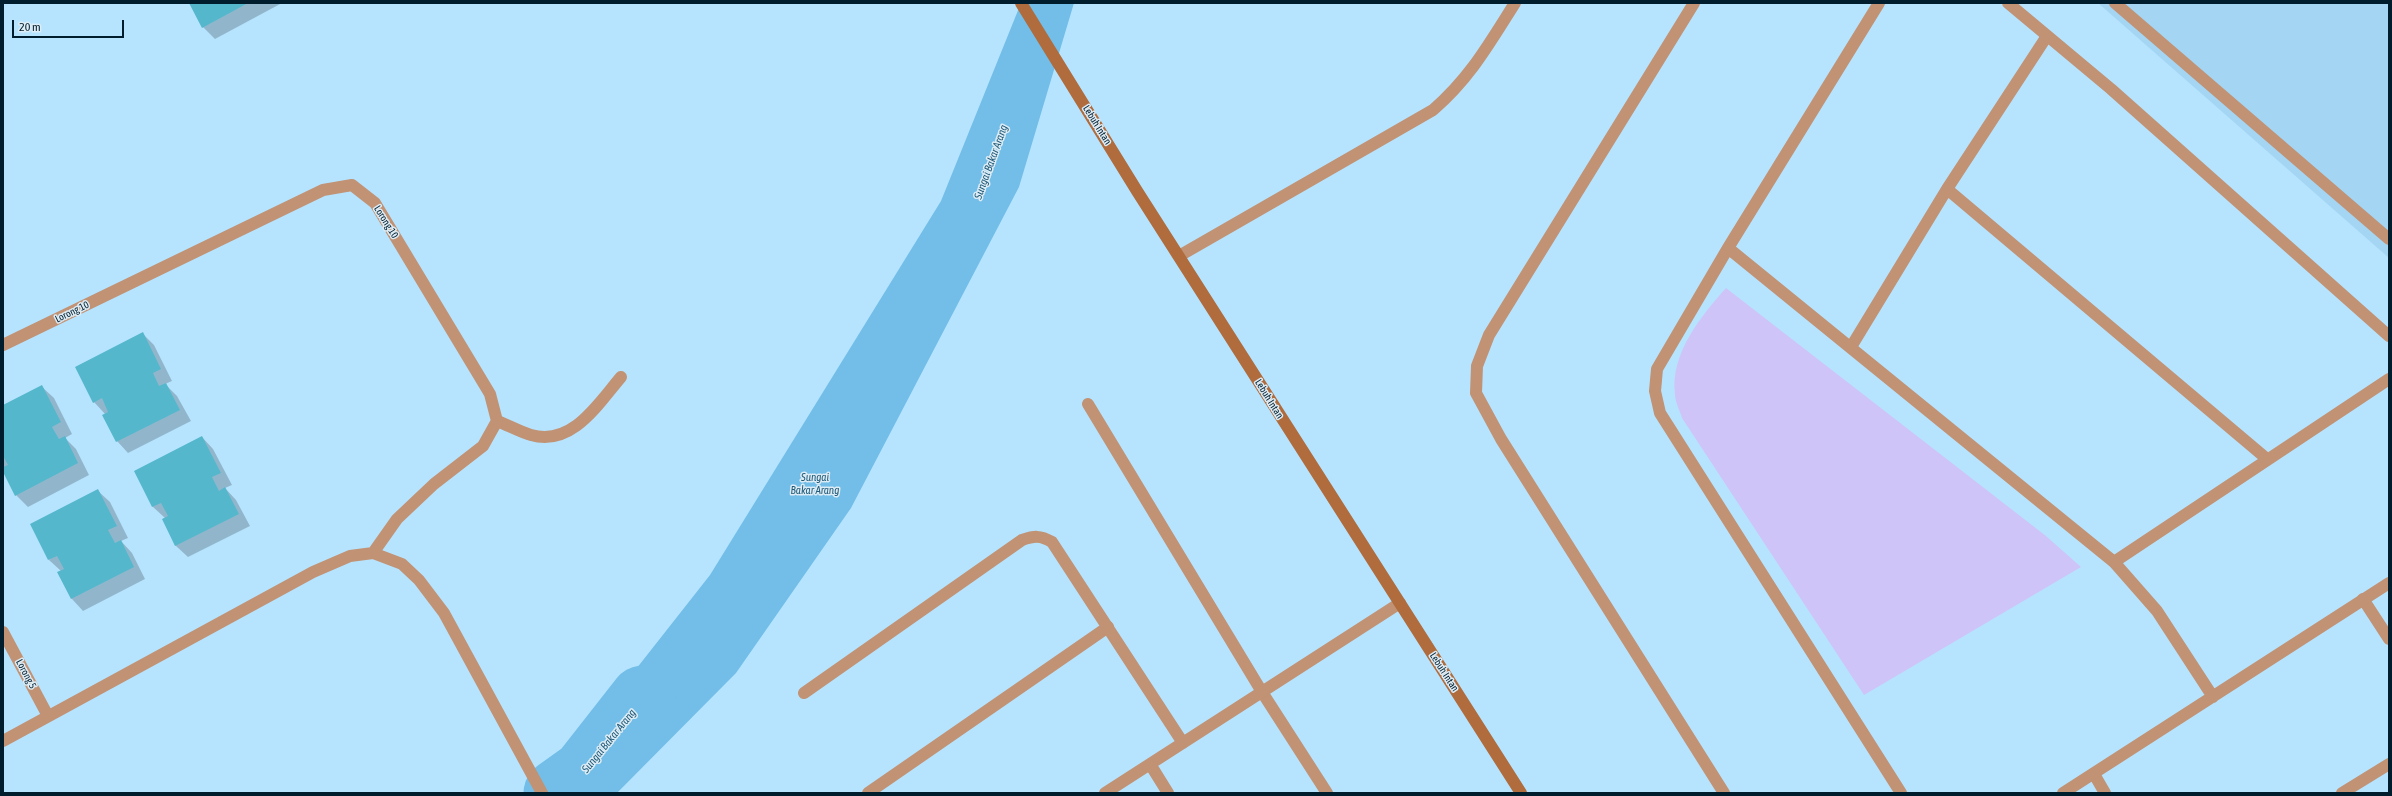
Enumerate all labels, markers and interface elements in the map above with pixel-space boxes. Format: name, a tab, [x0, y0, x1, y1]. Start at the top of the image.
scale bar	[14, 12, 126, 38]
text: 20 m	[19, 20, 41, 34]
street label: Lebuh Intan	[1080, 103, 1114, 147]
water label: Sungai Bakar Arang	[971, 123, 1011, 201]
street label: Lorong 10	[371, 203, 401, 241]
street label: Lorong 10	[53, 299, 91, 325]
street label: Lebuh Intan	[1252, 377, 1286, 421]
water label: Sungai Bakar Arang	[791, 471, 839, 497]
street label: Lebuh Intan	[1427, 650, 1461, 694]
street label: Lorong 5	[13, 657, 39, 691]
water label: Sungai Bakar Arang	[579, 706, 639, 776]

